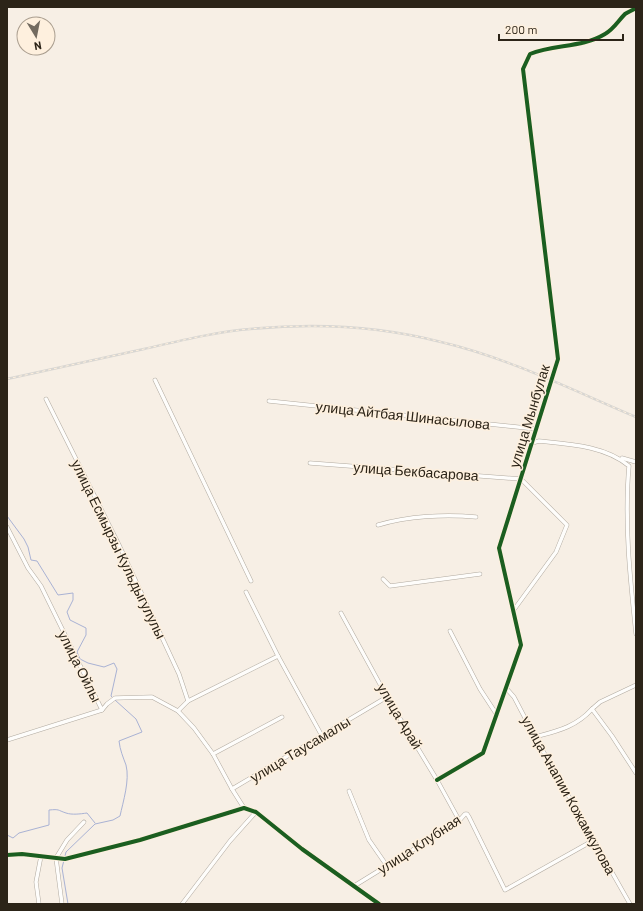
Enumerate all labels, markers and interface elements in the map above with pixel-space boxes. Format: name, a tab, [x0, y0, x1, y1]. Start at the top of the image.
north arrow	[16, 16, 56, 56]
scale bar	[499, 16, 623, 42]
text: 200 m	[505, 22, 537, 36]
text: N	[33, 39, 43, 53]
street label: улица Мынбулак	[505, 361, 553, 470]
street label: улица Айтбая Шинасылова	[315, 397, 491, 433]
street label: улица Есмырзы Кульдыгулулы	[68, 457, 170, 641]
street label: улица Бекбасарова	[353, 458, 479, 484]
street label: улица Ойлы	[55, 627, 105, 705]
street label: улица Арай	[374, 680, 426, 752]
street label: улица Таусамалы	[247, 712, 353, 786]
street label: улица Анапии Кожамкулова	[518, 713, 620, 878]
street label: улица Клубная	[374, 811, 464, 877]

